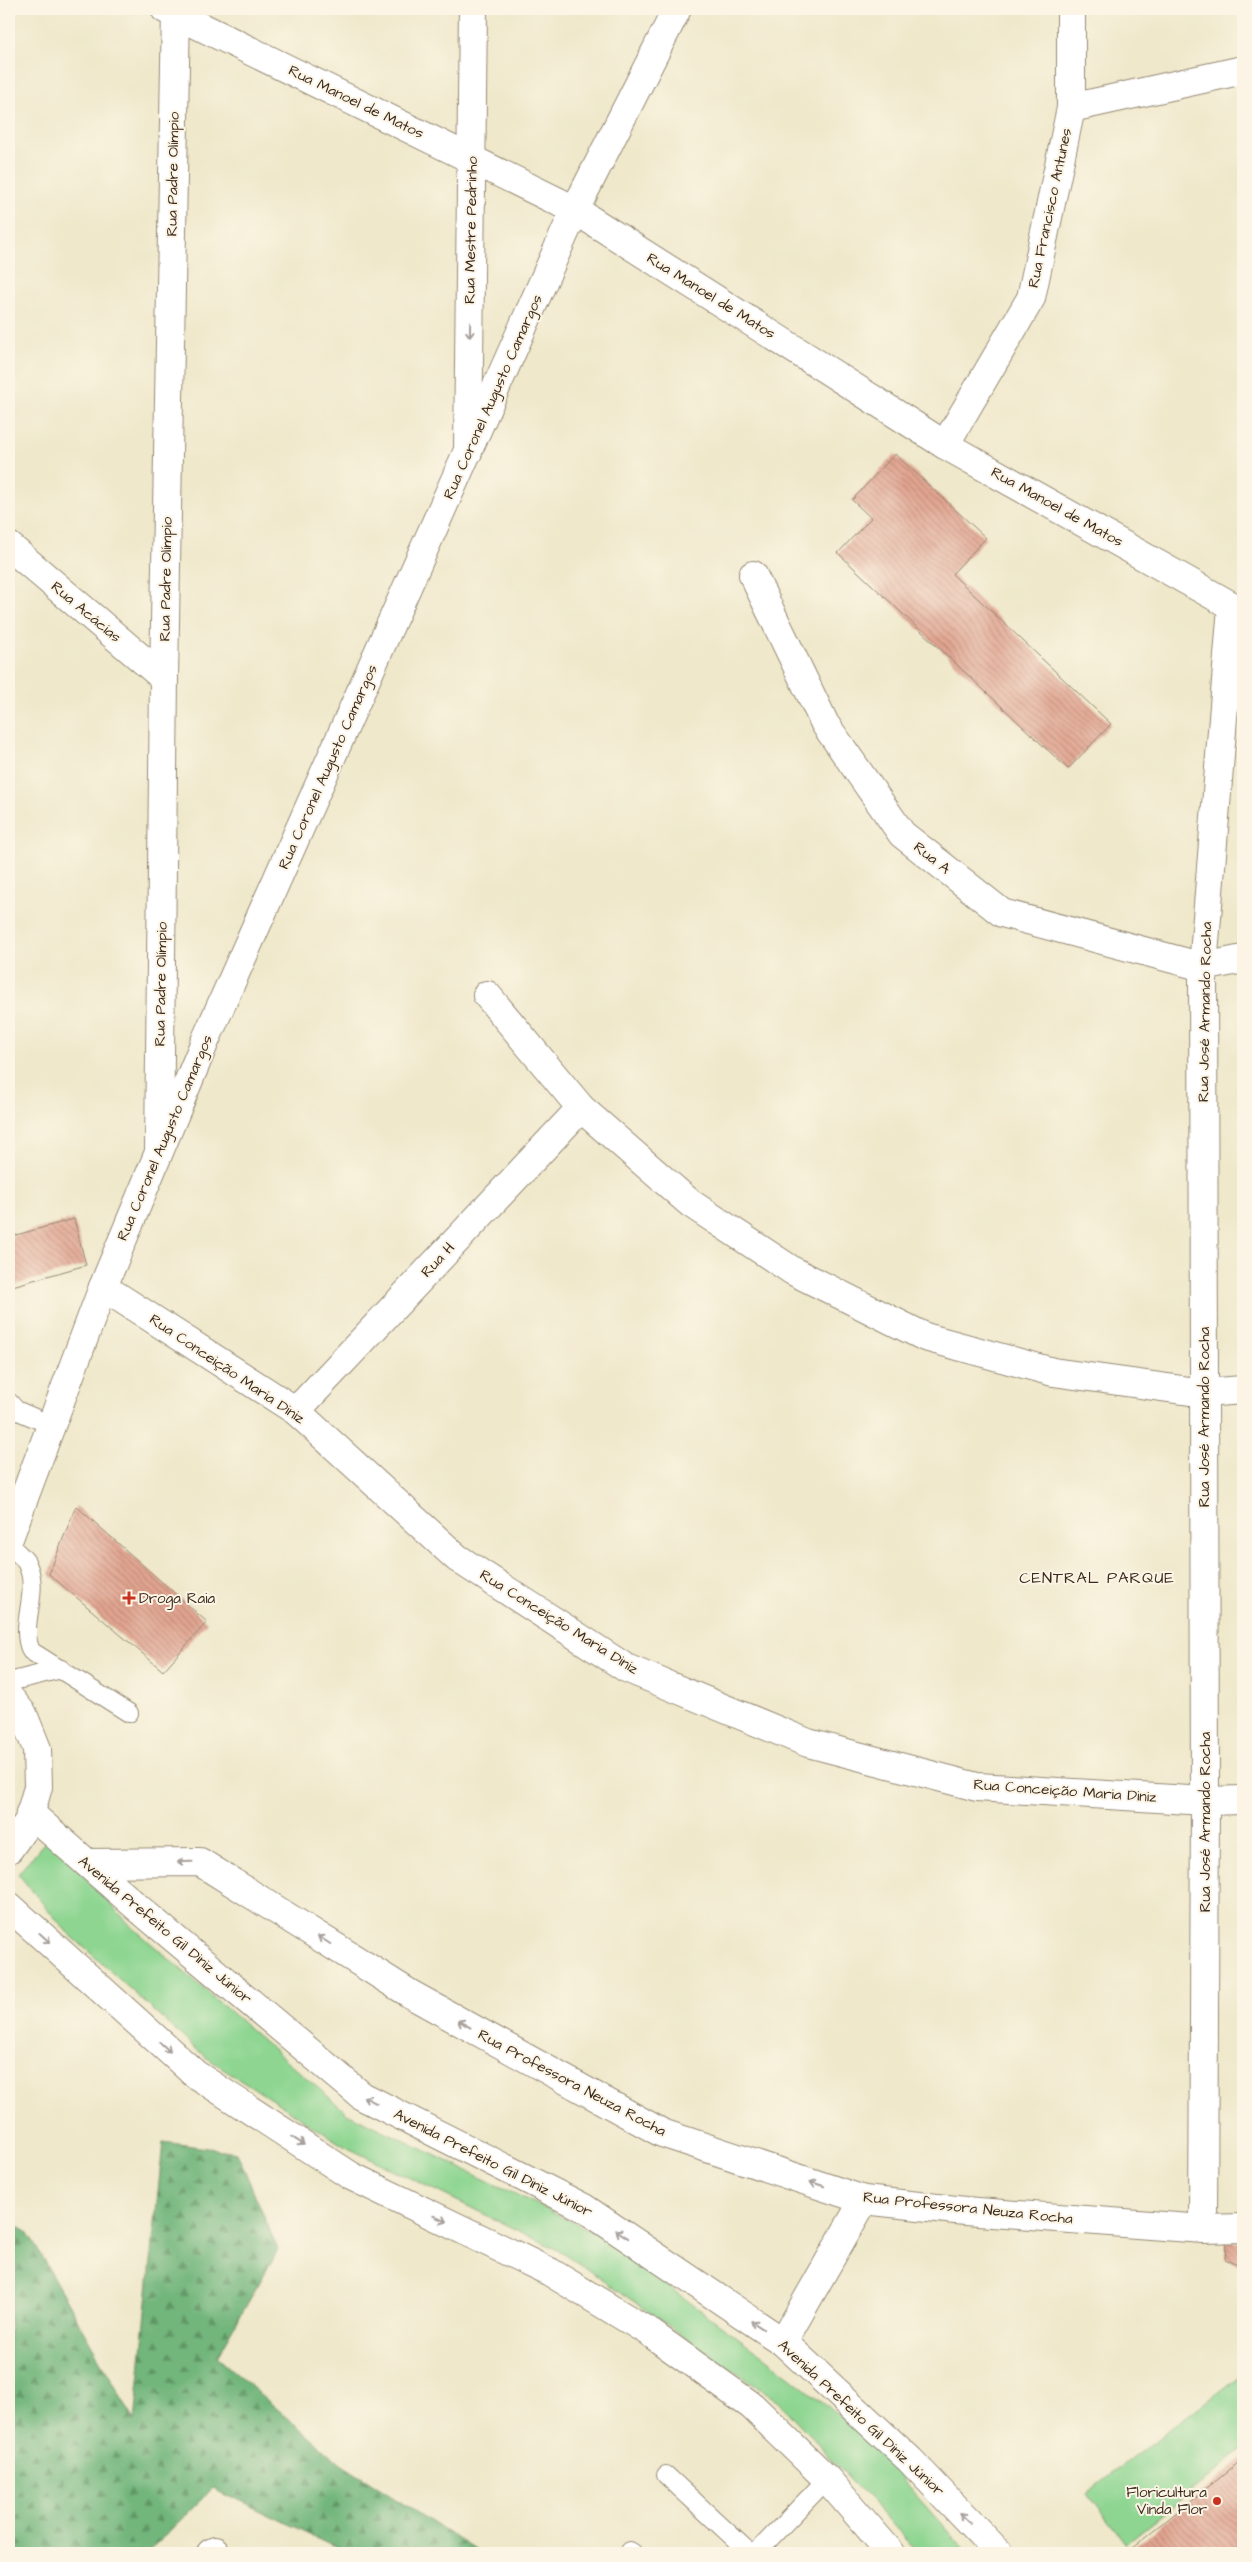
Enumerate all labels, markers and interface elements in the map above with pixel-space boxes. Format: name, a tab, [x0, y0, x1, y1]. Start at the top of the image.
street label: Rua Manoel de Matos	[285, 60, 428, 144]
street label: Rua Padre Olímpio	[161, 111, 185, 237]
street label: Rua Francisco Antunes	[1023, 126, 1077, 290]
street label: Rua Mestre Pedrinho	[459, 155, 483, 304]
street label: Rua Manoel de Matos	[643, 248, 780, 344]
street label: Rua Coronel Augusto Camargos	[438, 291, 549, 503]
one-way arrow	[465, 321, 475, 337]
street label: Rua Manoel de Matos	[987, 462, 1127, 552]
street label: Rua Padre Olímpio	[154, 516, 178, 642]
street label: Rua Acácias	[46, 576, 126, 648]
street label: Rua Coronel Augusto Camargos	[273, 661, 384, 873]
street label: Rua A	[909, 837, 955, 879]
street label: Rua Padre Olímpio	[149, 921, 173, 1047]
street label: Rua José Armando Rocha	[1193, 921, 1217, 1102]
street label: Rua Coronel Augusto Camargos	[112, 1031, 219, 1245]
street label: Rua H	[416, 1238, 460, 1282]
street label: Rua Conceição Maria Diniz	[145, 1309, 309, 1429]
street label: Rua José Armando Rocha	[1194, 1326, 1215, 1507]
street label: Rua Conceição Maria Diniz	[476, 1565, 643, 1680]
district label: CENTRAL PARQUE	[1019, 1567, 1175, 1589]
place label: Droga Raia	[139, 1588, 215, 1610]
marker: Droga Raia	[123, 1592, 135, 1604]
street label: Rua José Armando Rocha	[1195, 1731, 1216, 1912]
street label: Rua Conceição Maria Diniz	[973, 1774, 1158, 1808]
street label: Avenida Prefeito Gil Diniz Júnior	[74, 1851, 256, 2009]
one-way arrow	[177, 1857, 193, 1867]
one-way arrow	[38, 1933, 51, 1944]
one-way arrow	[318, 1935, 332, 1945]
one-way arrow	[456, 2019, 471, 2029]
street label: Rua Professora Neuza Rocha	[474, 2024, 670, 2142]
one-way arrow	[159, 2042, 172, 2053]
one-way arrow	[363, 2095, 378, 2105]
street label: Avenida Prefeito Gil Diniz Júnior	[390, 2104, 596, 2222]
one-way arrow	[290, 2136, 304, 2146]
one-way arrow	[810, 2179, 826, 2189]
street label: Rua Professora Neuza Rocha	[862, 2187, 1074, 2229]
one-way arrow	[432, 2215, 447, 2224]
one-way arrow	[615, 2229, 629, 2239]
one-way arrow	[750, 2320, 764, 2330]
street label: Avenida Prefeito Gil Diniz Júnior	[773, 2335, 949, 2501]
place label: Floricultura Vinda Flor	[1126, 2482, 1207, 2520]
marker: Floricultura Vinda Flor	[1211, 2495, 1223, 2507]
one-way arrow	[959, 2512, 971, 2524]

